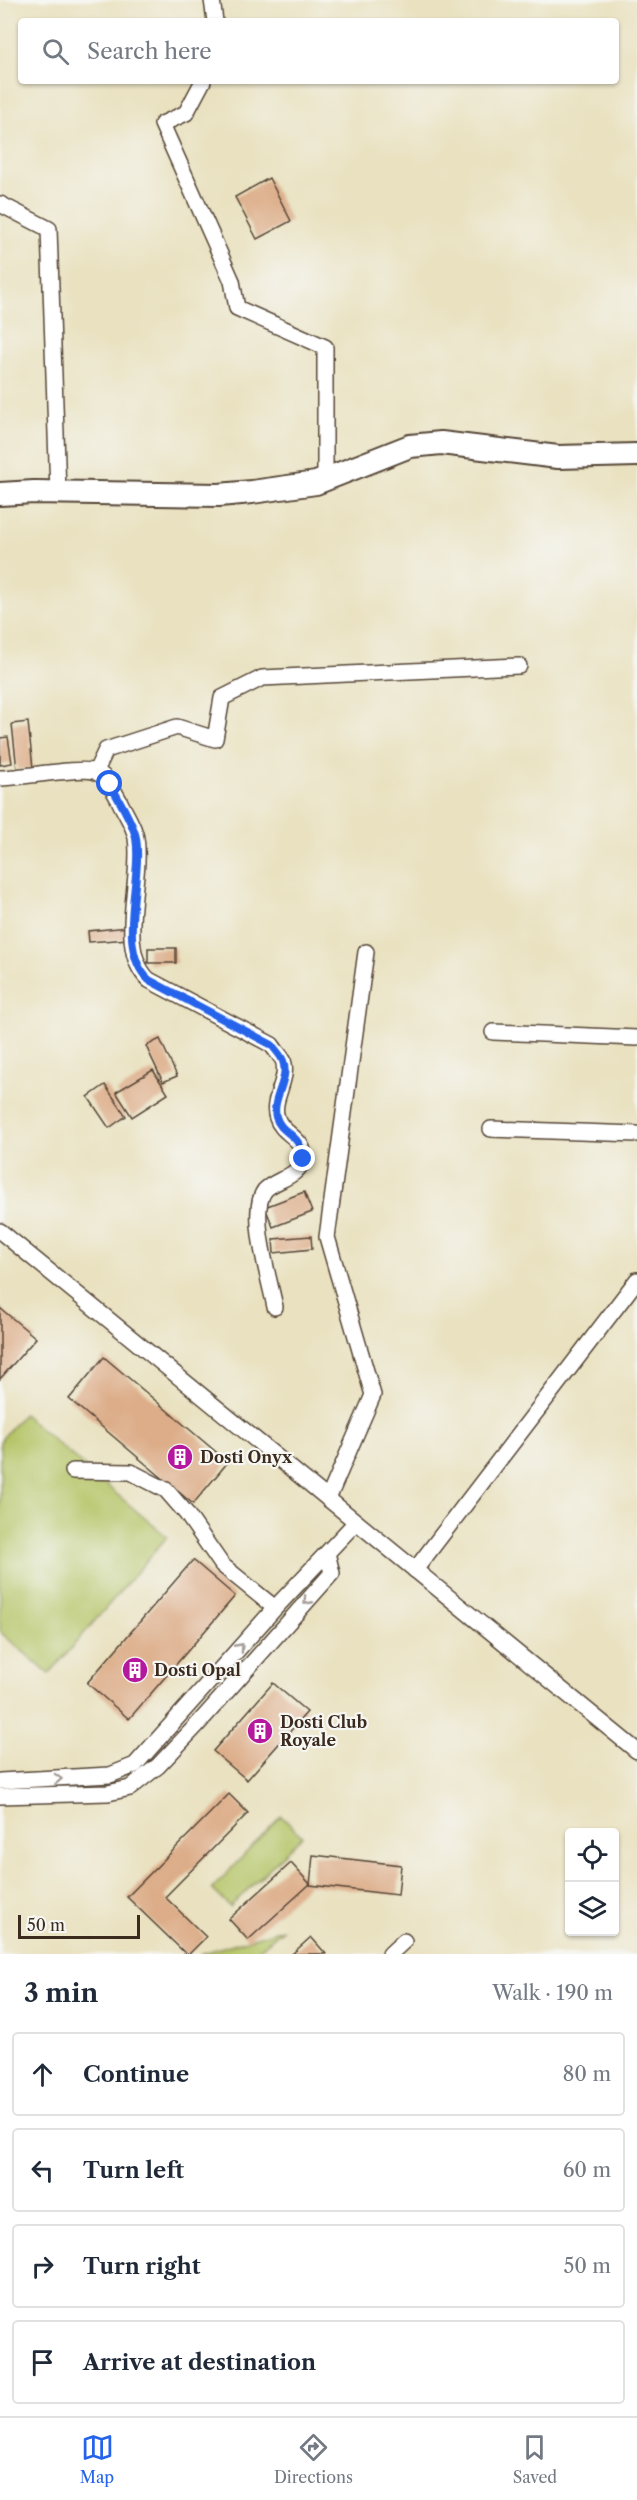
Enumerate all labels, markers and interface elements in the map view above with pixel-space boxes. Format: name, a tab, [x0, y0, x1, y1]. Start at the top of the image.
search box	[18, 18, 619, 84]
icon: search	[39, 35, 72, 68]
text: Search here	[87, 38, 212, 65]
route start	[96, 770, 122, 796]
route end	[289, 1145, 315, 1171]
building icon: Dosti Onyx	[165, 1442, 195, 1472]
place label: Dosti Onyx	[200, 1447, 293, 1467]
one-way arrow	[303, 1594, 314, 1605]
one-way arrow	[233, 1643, 244, 1654]
building icon: Dosti Opal	[120, 1655, 150, 1685]
place label: Dosti Opal	[154, 1660, 241, 1680]
place label: Dosti Club Royale	[280, 1712, 367, 1750]
building icon: Dosti Club Royale	[245, 1716, 275, 1746]
one-way arrow	[54, 1773, 63, 1785]
map controls	[565, 1828, 619, 1936]
button: locate	[565, 1828, 619, 1882]
button: layers	[565, 1882, 619, 1936]
scale bar	[18, 1912, 140, 1940]
text: 50 m	[27, 1915, 65, 1935]
text: 3 min	[24, 1977, 98, 2009]
text: Walk · 190 m	[492, 1981, 613, 2005]
icon: ahead	[26, 2058, 59, 2091]
text: Continue	[83, 2061, 189, 2088]
text: 80 m	[563, 2062, 611, 2086]
icon: left	[26, 2154, 59, 2187]
text: Turn left	[83, 2157, 184, 2184]
text: 60 m	[563, 2158, 611, 2182]
icon: right	[26, 2250, 59, 2283]
text: Turn right	[83, 2253, 201, 2280]
text: 50 m	[564, 2254, 611, 2278]
icon: arrive	[26, 2346, 59, 2379]
text: Arrive at destination	[83, 2349, 316, 2376]
tab: Map	[80, 2431, 114, 2487]
tab: Directions	[274, 2431, 353, 2487]
tab: Saved	[513, 2431, 557, 2487]

